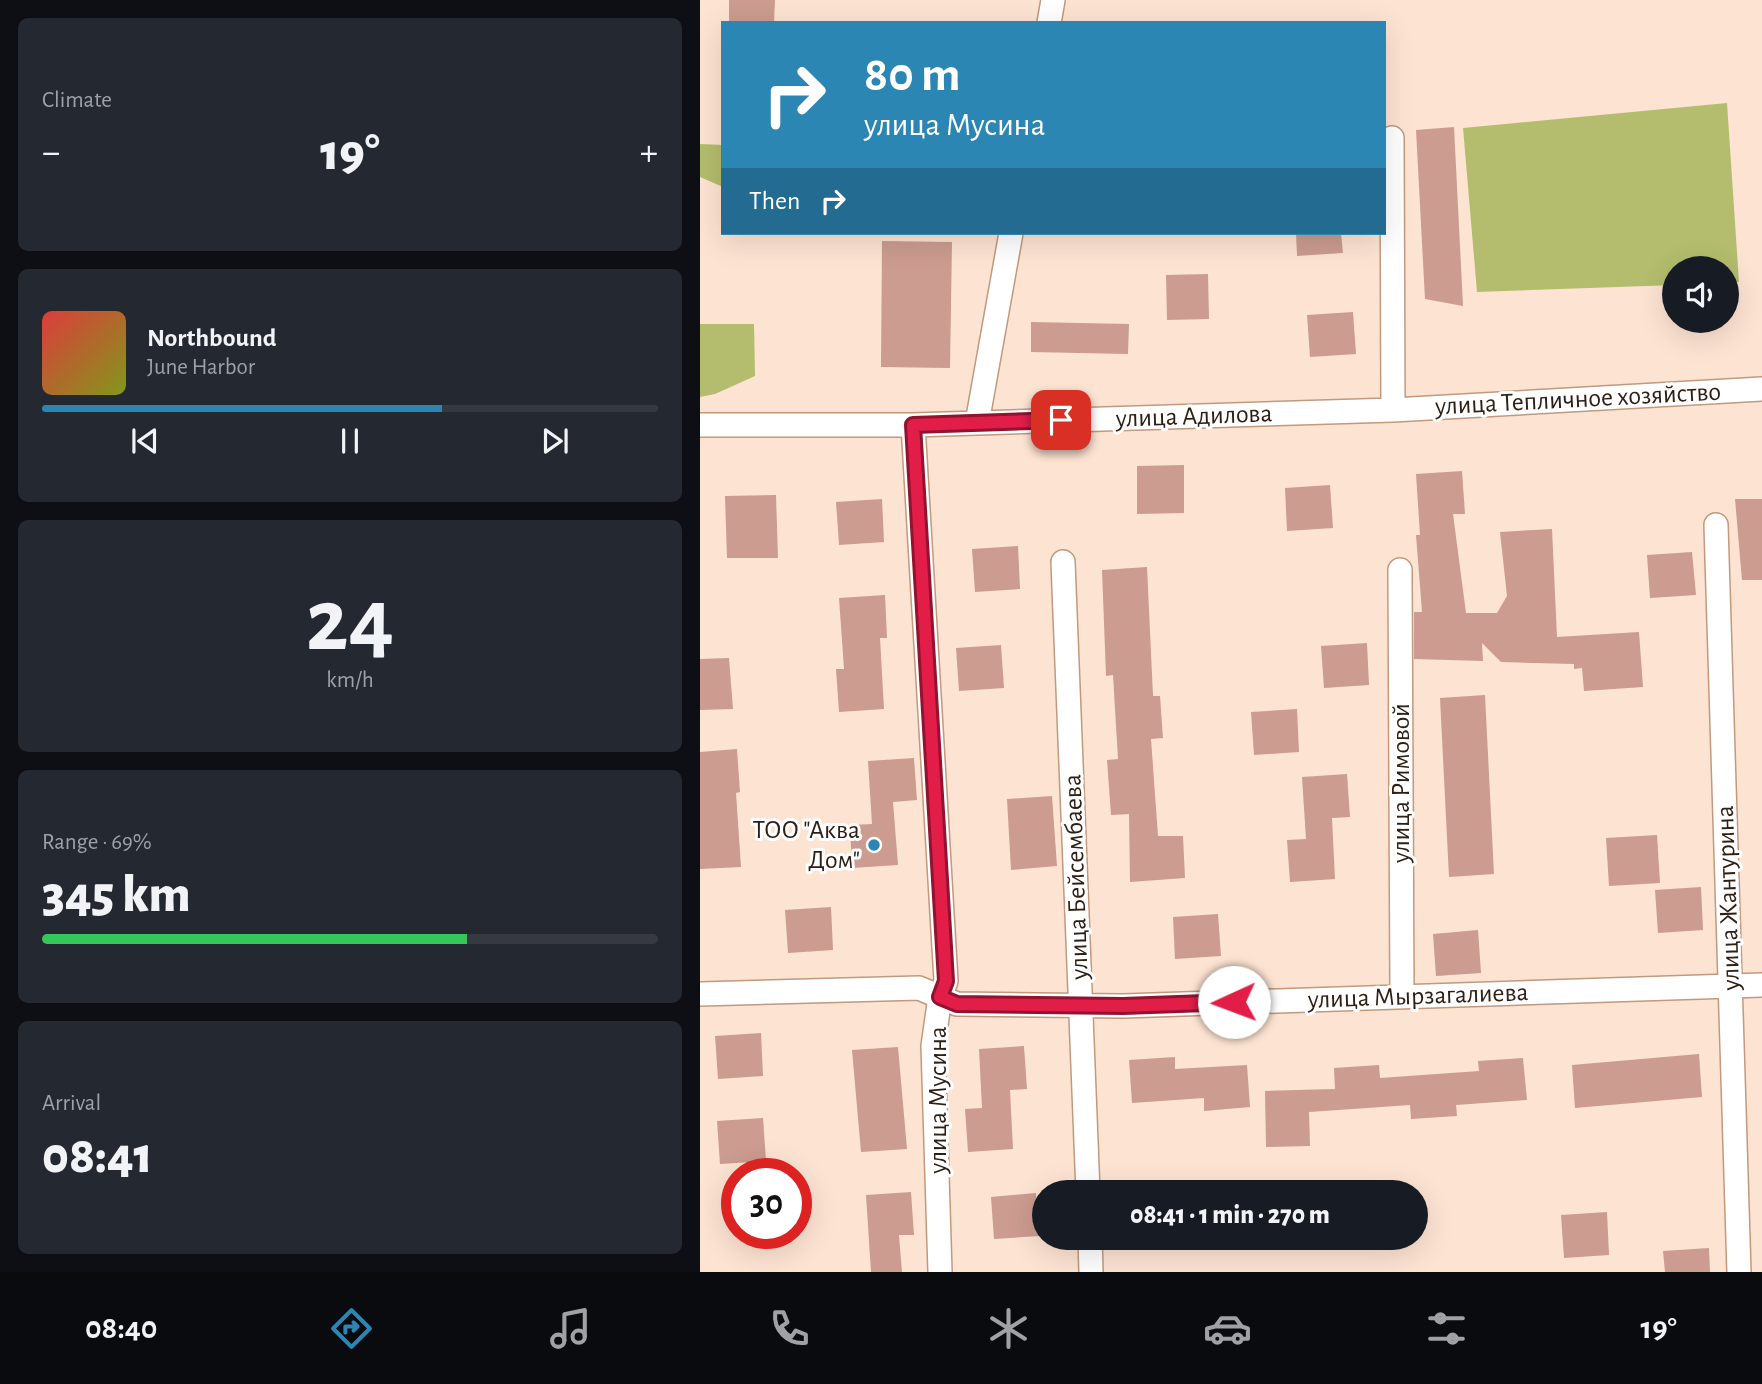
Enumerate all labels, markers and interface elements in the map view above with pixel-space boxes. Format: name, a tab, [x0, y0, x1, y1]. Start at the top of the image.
icon: right	[749, 49, 840, 140]
text: 80 m	[864, 51, 961, 100]
text: Climate	[42, 89, 112, 112]
text: улица Мусина	[864, 109, 1045, 141]
text: 19°	[320, 127, 380, 179]
text: −	[42, 134, 60, 172]
text: +	[640, 134, 658, 172]
icon: right	[814, 182, 852, 220]
text: Then	[749, 188, 800, 214]
map controls	[1662, 256, 1739, 333]
button: sound	[1662, 256, 1739, 333]
text: Northbound	[147, 325, 276, 351]
text: June Harbor	[147, 356, 255, 379]
street label: улица Тепличное хозяйство	[1433, 379, 1722, 420]
pin	[1031, 390, 1091, 450]
street label: улица Адилова	[1114, 400, 1273, 432]
icon: arrive	[1042, 401, 1080, 439]
icon: previous	[126, 422, 164, 460]
icon: pause	[331, 422, 369, 460]
icon: next	[536, 422, 574, 460]
text: 24	[306, 576, 394, 667]
text: km/h	[326, 669, 374, 692]
street label: улица Римовой	[1388, 703, 1414, 864]
street label: улица Бейсембаева	[1059, 774, 1093, 981]
street label: улица Жантурина	[1712, 805, 1744, 992]
place label: ТОО "Аква Дом"	[753, 817, 860, 873]
text: Range · 69%	[42, 831, 152, 854]
marker: ТОО "Аква Дом"	[866, 837, 882, 853]
text: 345 km	[42, 869, 191, 921]
position arrow	[1197, 965, 1271, 1039]
street label: улица Мырзагалиева	[1306, 979, 1529, 1013]
street label: улица Мусина	[925, 1026, 951, 1175]
text: Arrival	[42, 1092, 101, 1115]
text: 08:41	[42, 1130, 153, 1182]
speed limit sign: 30	[721, 1158, 812, 1249]
text: 08:41 · 1 min · 270 m	[1130, 1202, 1330, 1228]
icon: directions	[327, 1304, 376, 1353]
icon: music	[546, 1304, 595, 1353]
icon: phone	[765, 1304, 814, 1353]
icon: climate	[984, 1304, 1033, 1353]
icon: car	[1203, 1304, 1252, 1353]
icon: filters	[1422, 1304, 1471, 1353]
text: 08:40	[85, 1312, 157, 1344]
text: 19°	[1641, 1312, 1677, 1344]

